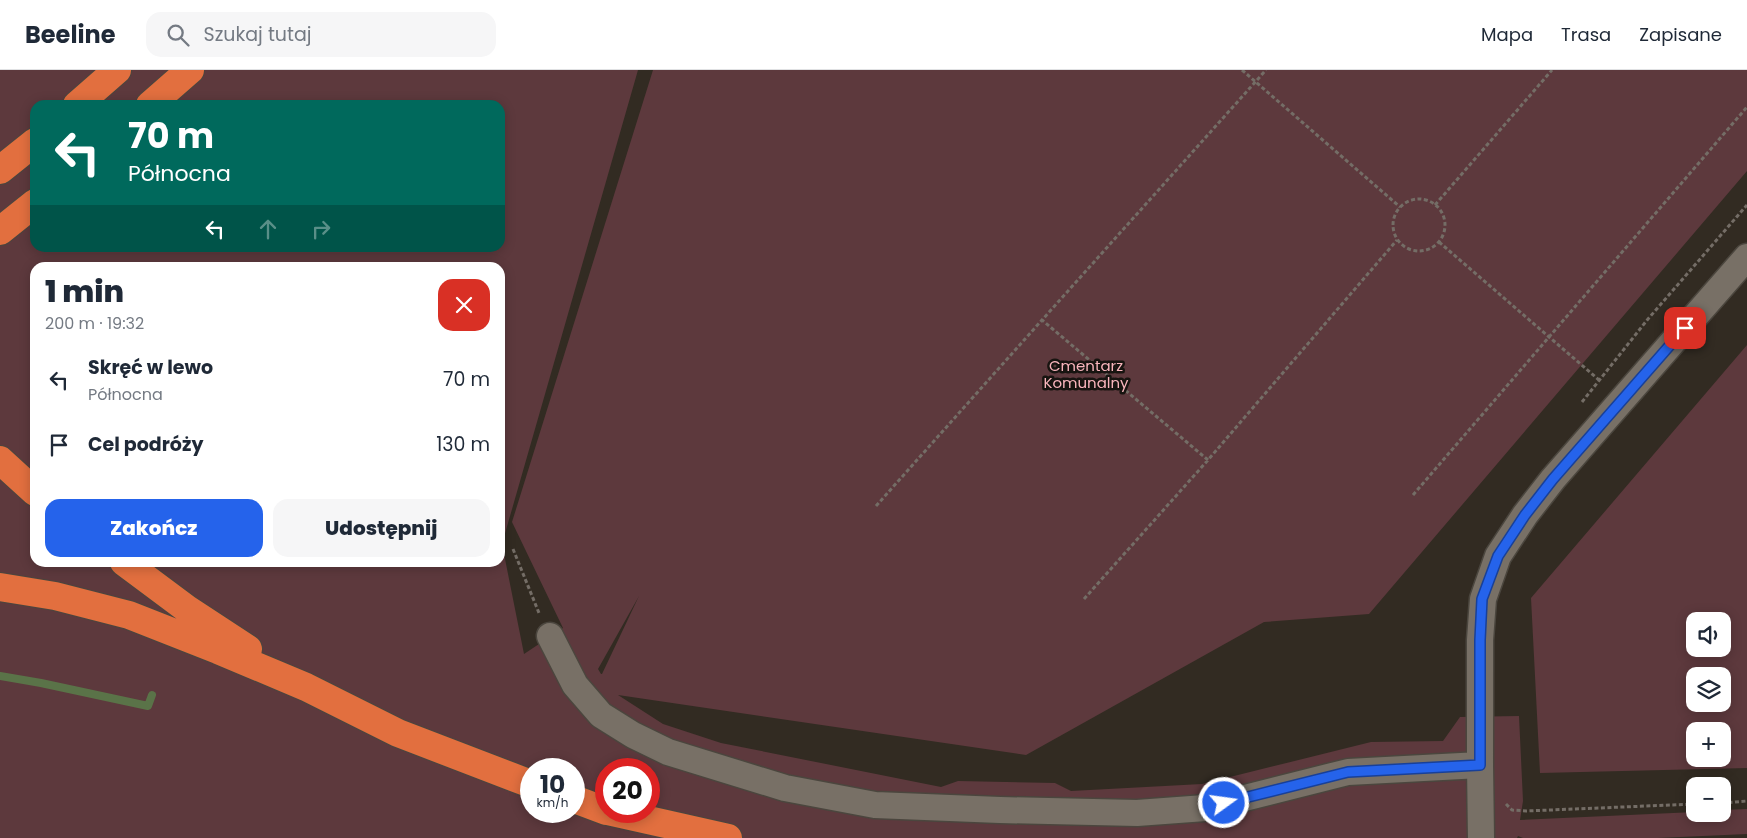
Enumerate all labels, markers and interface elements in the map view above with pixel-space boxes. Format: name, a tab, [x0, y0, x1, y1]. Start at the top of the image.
search box	[146, 12, 496, 57]
text: Beeline	[25, 18, 116, 51]
icon: search	[164, 21, 192, 49]
text: Szukaj tutaj	[204, 21, 311, 48]
text: Mapa	[1481, 22, 1533, 47]
text: Trasa	[1561, 22, 1611, 47]
text: Zapisane	[1639, 22, 1722, 47]
text: 70 m	[128, 111, 214, 160]
icon: left	[45, 120, 110, 185]
text: Północna	[128, 158, 231, 189]
icon: left	[201, 215, 229, 243]
icon: ahead	[254, 215, 282, 243]
icon: right	[307, 215, 335, 243]
text: 1 min	[45, 270, 124, 313]
button: close	[438, 279, 490, 331]
pin	[1664, 307, 1706, 349]
text: 200 m · 19:32	[45, 312, 144, 335]
icon: arrive	[1671, 314, 1699, 342]
text: Skręć w lewo	[88, 354, 213, 381]
park label: Cmentarz Komunalny	[1043, 355, 1129, 393]
icon: left	[45, 366, 73, 394]
text: 70 m	[443, 366, 490, 393]
text: Północna	[88, 383, 163, 406]
icon: arrive	[45, 431, 73, 459]
text: Cel podróży	[88, 431, 203, 458]
text: 130 m	[436, 431, 490, 458]
button: Zakończ	[45, 499, 263, 557]
button: Udostępnij	[273, 499, 490, 557]
map controls	[1686, 612, 1731, 822]
button: sound	[1686, 612, 1731, 657]
button: layers	[1686, 667, 1731, 712]
button: +	[1686, 722, 1731, 767]
speed limit sign: 20	[595, 758, 660, 823]
text: 10	[540, 767, 565, 802]
position arrow	[1197, 776, 1249, 828]
button: −	[1686, 777, 1731, 822]
text: km/h	[537, 794, 568, 811]

